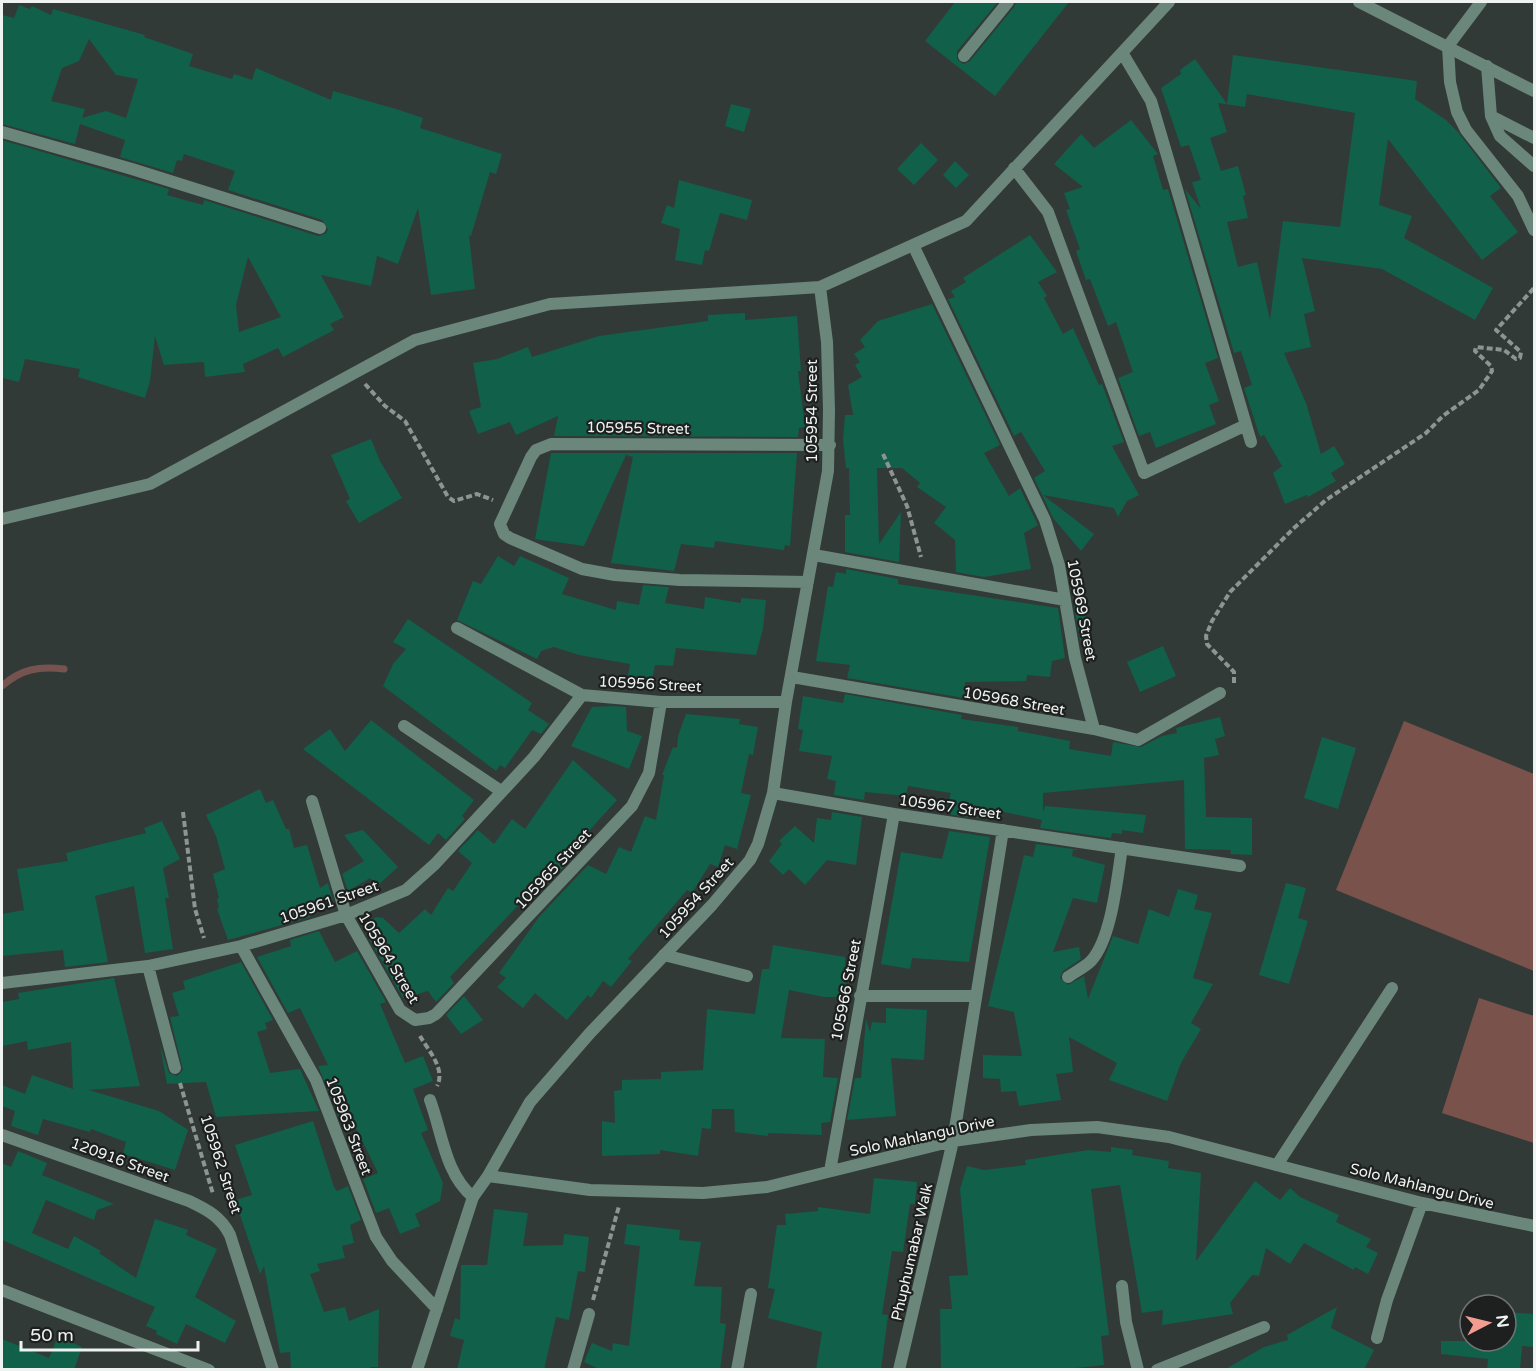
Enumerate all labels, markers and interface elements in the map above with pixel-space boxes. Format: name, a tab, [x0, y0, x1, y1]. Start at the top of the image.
street label: 105954 Street	[803, 359, 821, 463]
street label: 105955 Street	[586, 418, 690, 438]
street label: 105969 Street	[1063, 558, 1101, 663]
street label: 105956 Street	[598, 672, 702, 696]
street label: 105968 Street	[962, 683, 1067, 719]
street label: 105967 Street	[898, 791, 1003, 823]
street label: 105965 Street	[511, 825, 595, 913]
street label: 105954 Street	[655, 853, 737, 942]
street label: 105961 Street	[277, 877, 381, 927]
street label: 105964 Street	[355, 909, 423, 1007]
street label: 105966 Street	[827, 937, 865, 1042]
street label: 105963 Street	[322, 1075, 376, 1178]
street label: 105962 Street	[196, 1112, 246, 1216]
street label: Solo Mahlangu Drive	[848, 1112, 996, 1160]
street label: 120916 Street	[68, 1134, 172, 1186]
street label: Solo Mahlangu Drive	[1348, 1159, 1496, 1213]
street label: Phuphumabar Walk	[887, 1182, 937, 1322]
north arrow	[1458, 1293, 1518, 1353]
scale bar	[21, 1314, 198, 1352]
text: N	[1491, 1314, 1513, 1329]
text: 50 m	[30, 1324, 74, 1346]

